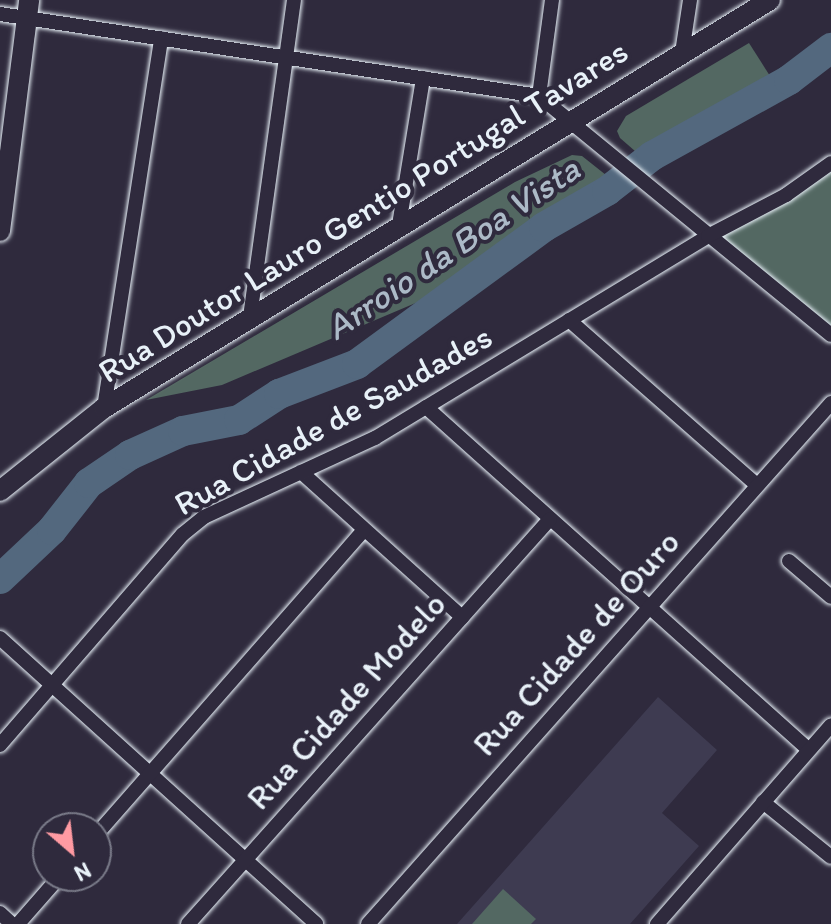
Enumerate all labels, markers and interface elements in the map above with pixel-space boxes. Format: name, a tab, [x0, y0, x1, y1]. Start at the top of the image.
street label: Rua Doutor Lauro Gentio Portugal Tavares	[92, 31, 634, 391]
water label: Arroio da Boa Vista	[317, 147, 587, 349]
street label: Rua Cidade de Saudades	[167, 316, 499, 524]
street label: Rua Cidade de Ouro	[464, 522, 688, 764]
street label: Rua Cidade Modelo	[238, 584, 454, 818]
north arrow	[32, 812, 112, 892]
text: N	[70, 856, 95, 887]

